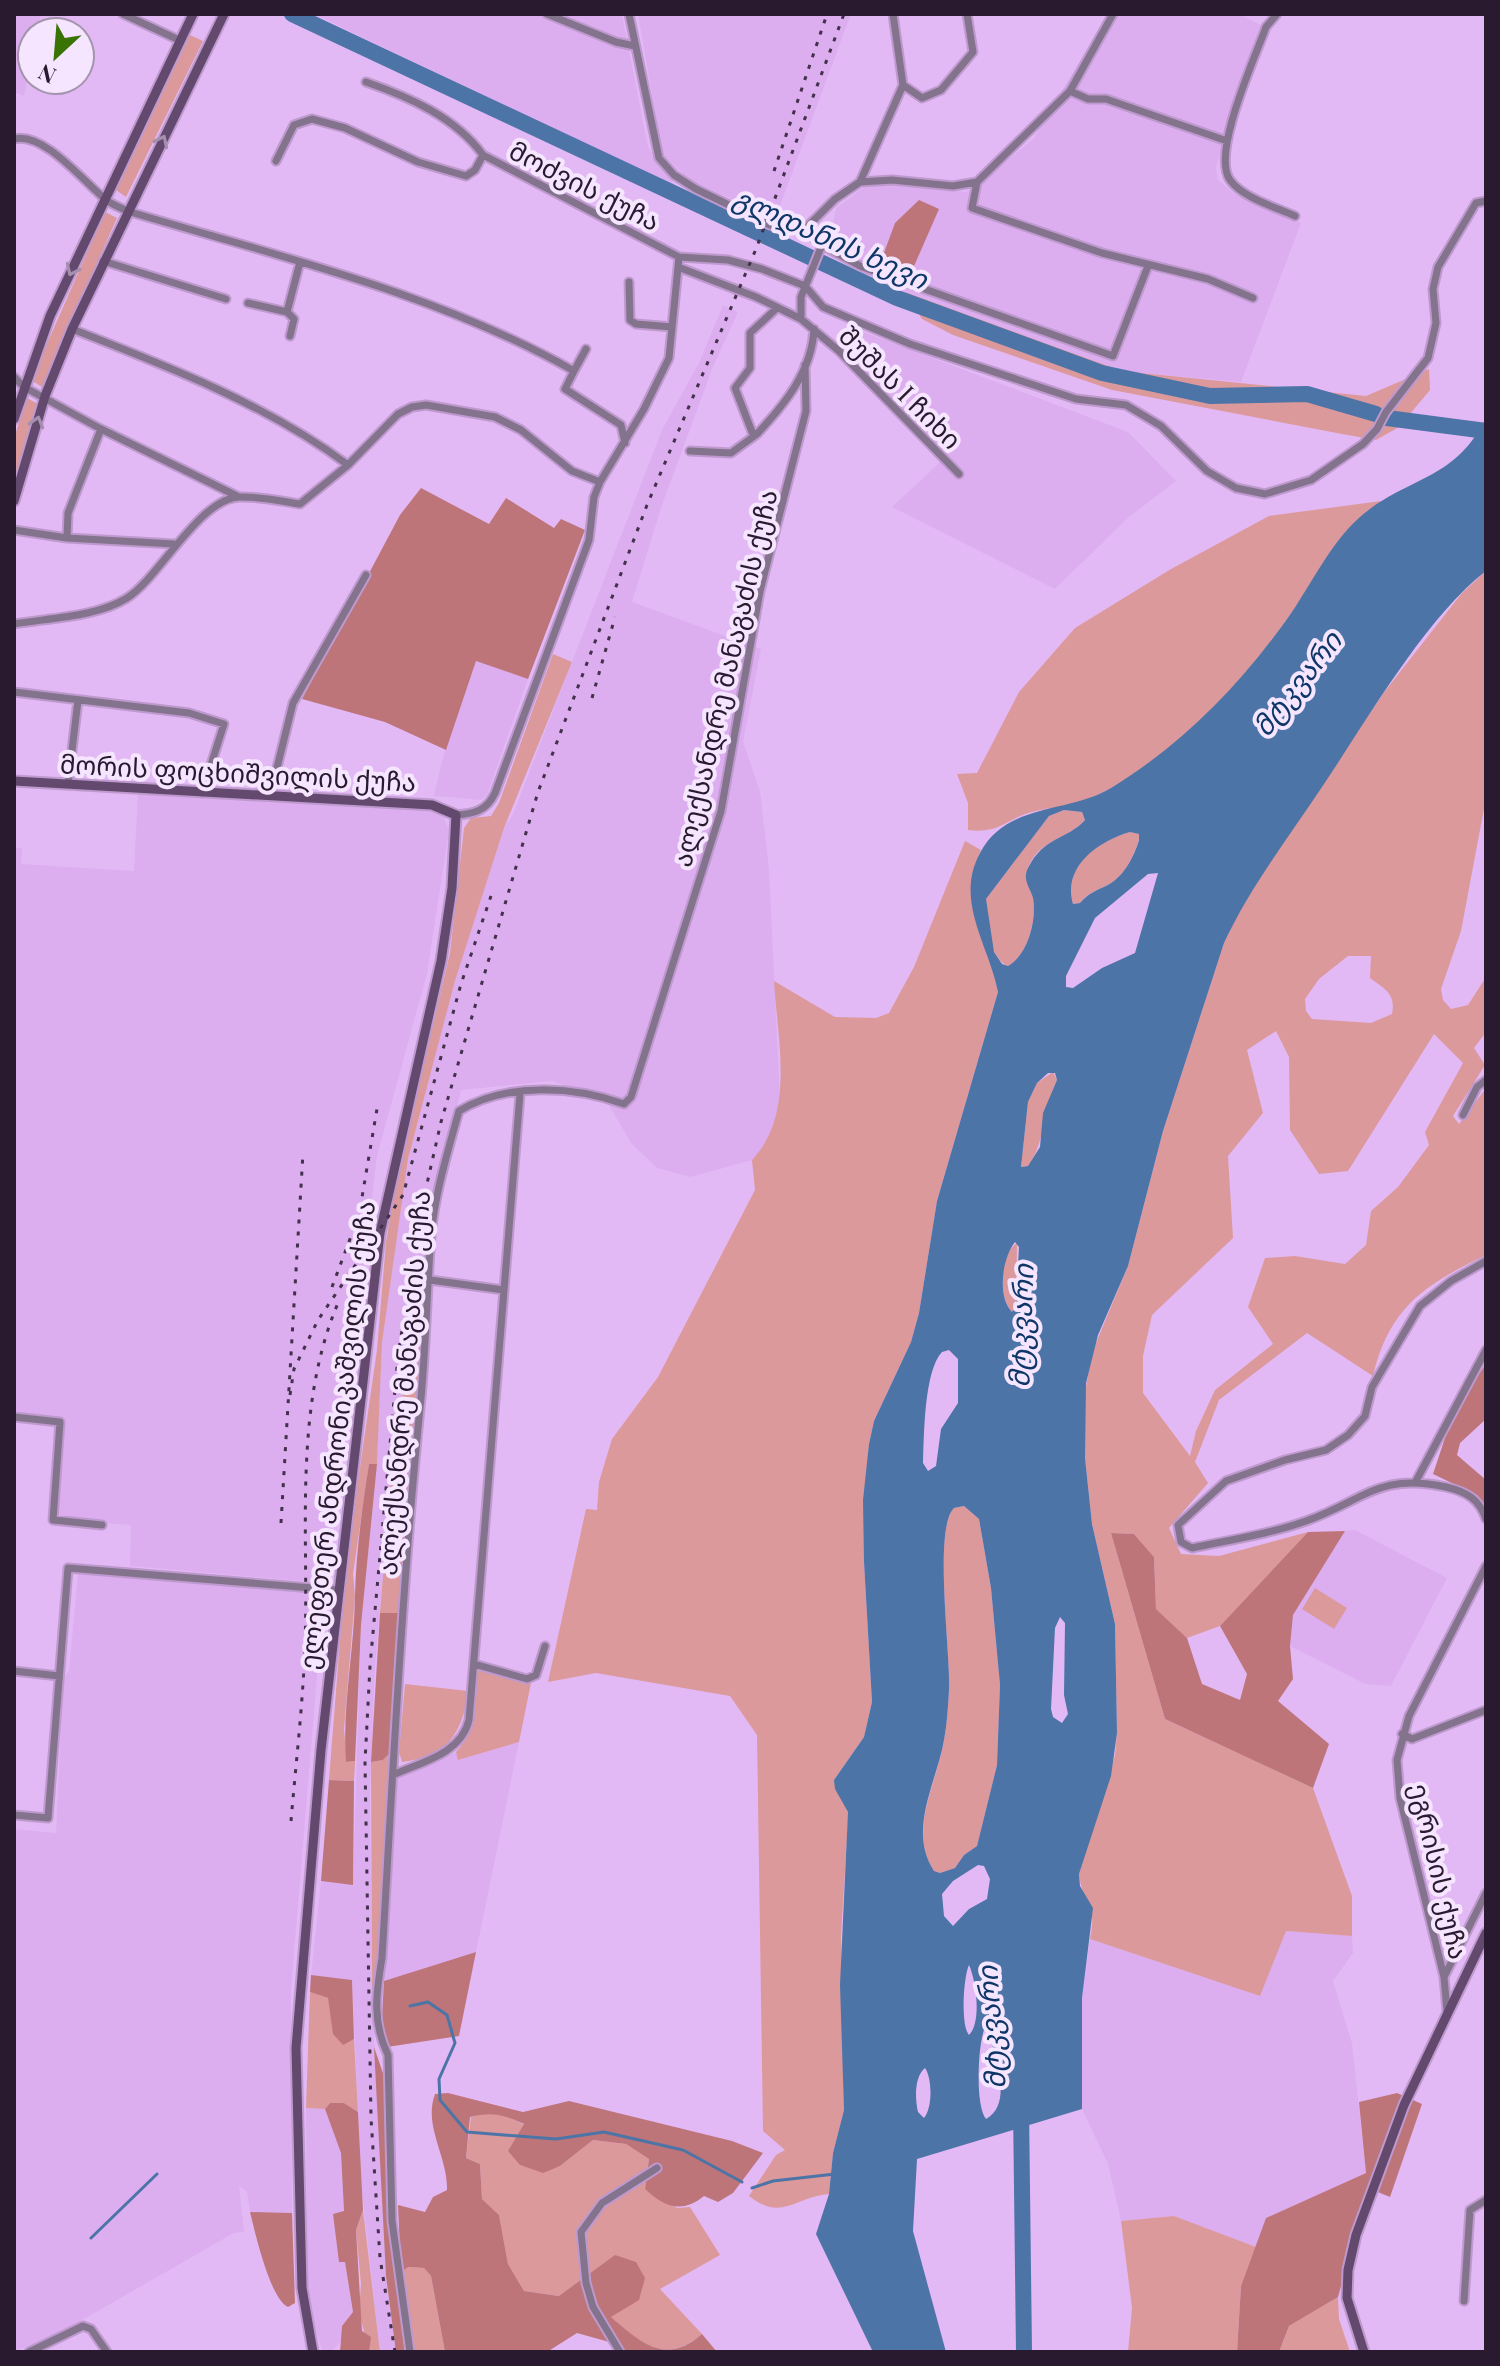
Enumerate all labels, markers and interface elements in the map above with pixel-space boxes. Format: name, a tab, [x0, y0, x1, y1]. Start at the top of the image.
north arrow	[16, 16, 96, 96]
text: N	[33, 58, 61, 92]
street label: მოძვის ქუჩა	[504, 132, 666, 238]
one-way arrow	[152, 134, 167, 149]
water label: გლდანის ხევი	[728, 178, 936, 297]
one-way arrow	[66, 262, 82, 277]
street label: შუშას I ჩიხი	[832, 318, 970, 456]
one-way arrow	[28, 415, 44, 429]
street label: ალექსანდრე მანაგაძის ქუჩა	[664, 486, 784, 870]
water label: მტკვარი	[1243, 621, 1350, 743]
street label: მორის ფოცხიშვილის ქუჩა	[59, 745, 417, 799]
street label: ალექსანდრე მანაგაძის ქუჩა	[369, 1189, 437, 1577]
street label: ელეფთერ ანდრონიკაშვილის ქუჩა	[290, 1199, 382, 1671]
water label: მტკვარი	[999, 1262, 1041, 1388]
street label: ეგრისის ქუჩა	[1403, 1780, 1477, 1962]
water label: მტკვარი	[967, 1963, 1013, 2091]

